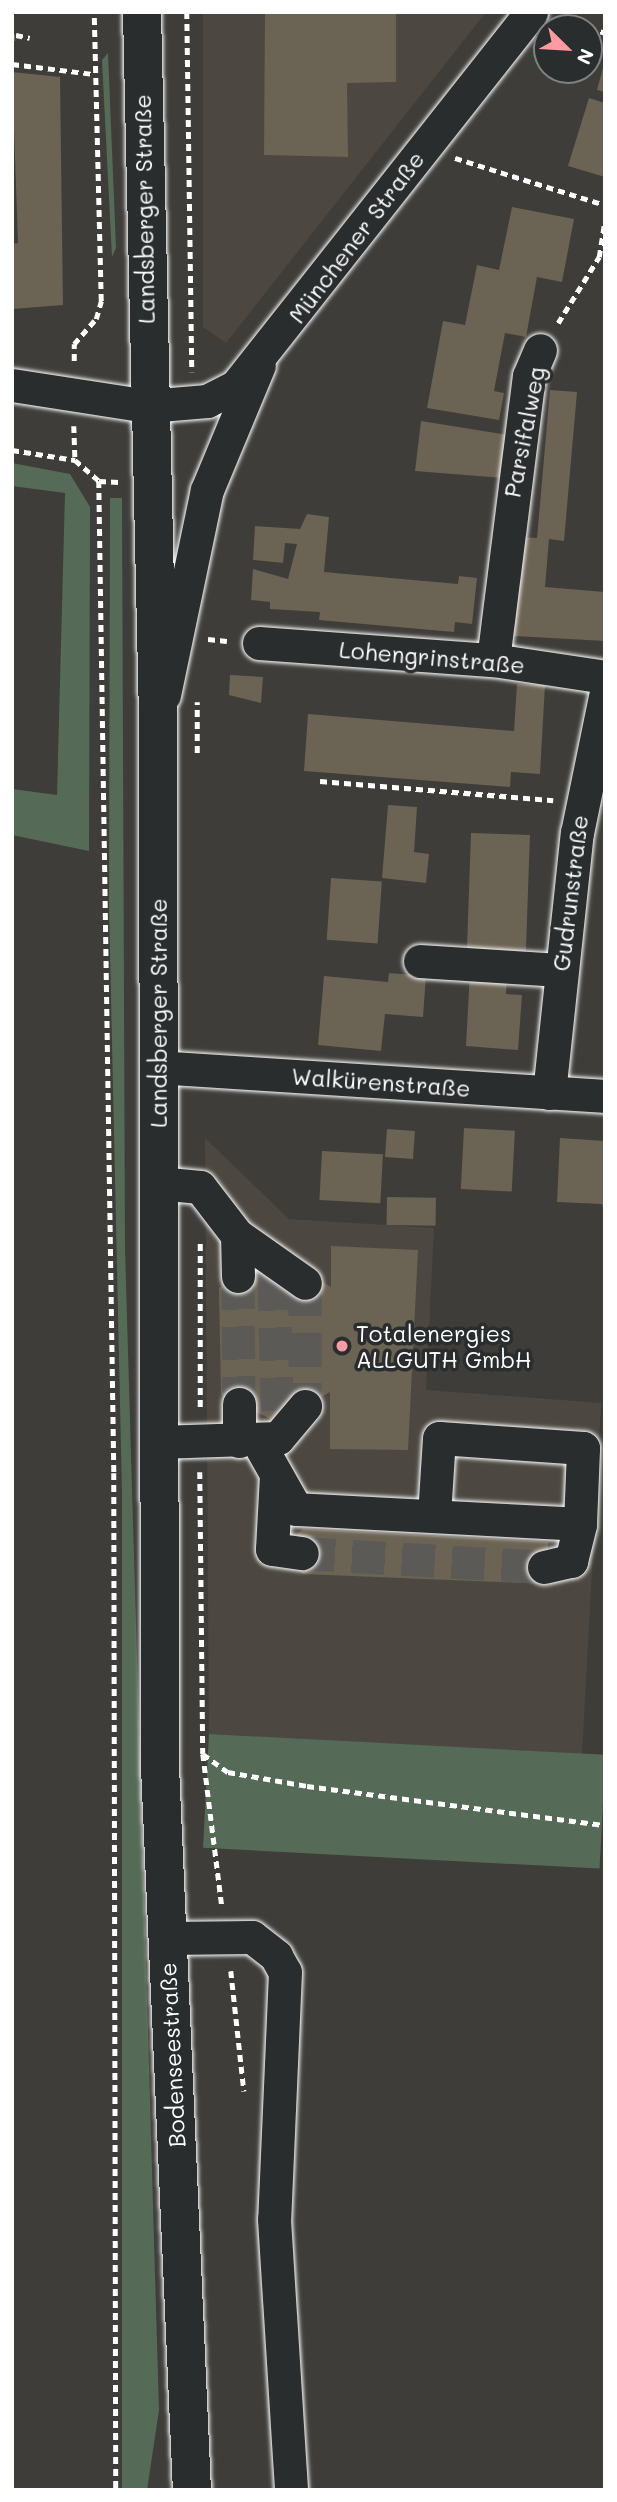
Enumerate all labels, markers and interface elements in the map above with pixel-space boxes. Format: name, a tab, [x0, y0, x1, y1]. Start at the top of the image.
north arrow	[533, 14, 603, 84]
text: N	[571, 45, 600, 69]
street label: Landsberger Straße	[128, 94, 160, 324]
street label: Münchener Straße	[282, 146, 430, 328]
street label: Parsifalweg	[498, 364, 550, 500]
street label: Lohengrinstraße	[338, 635, 526, 679]
street label: Gudrunstraße	[547, 813, 593, 973]
street label: Landsberger Straße	[144, 898, 172, 1128]
street label: Walkürenstraße	[290, 1062, 472, 1102]
place label: Totalenergies ALLGUTH GmbH	[356, 1319, 531, 1373]
marker: Totalenergies ALLGUTH GmbH	[334, 1338, 350, 1354]
street label: Bodenseestraße	[153, 1962, 191, 2148]

